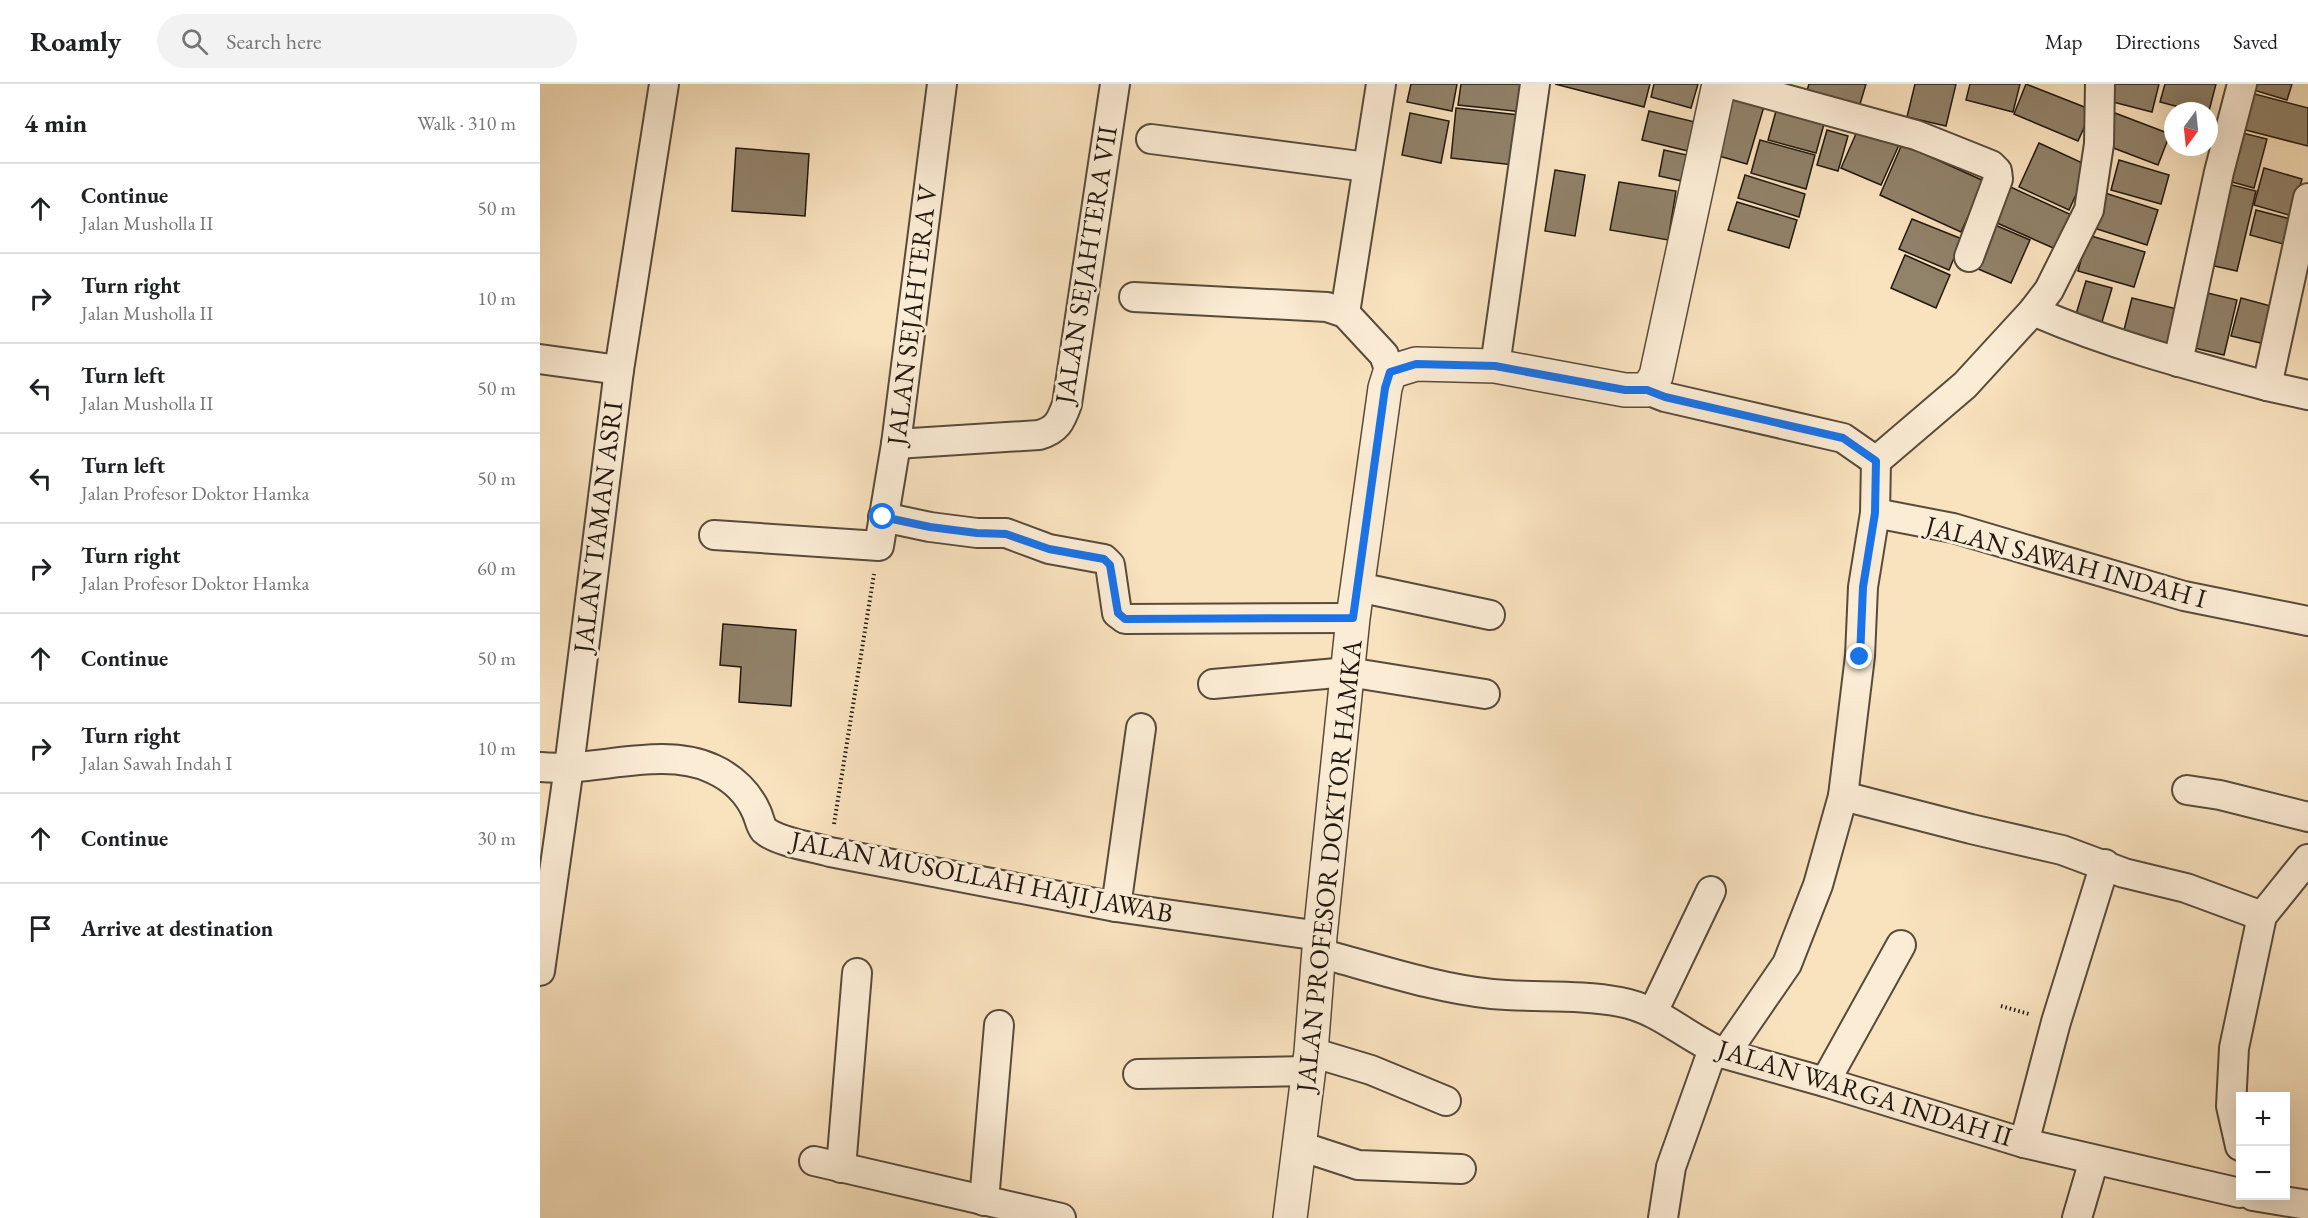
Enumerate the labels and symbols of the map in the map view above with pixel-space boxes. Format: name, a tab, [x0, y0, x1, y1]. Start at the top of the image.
north arrow	[2164, 102, 2218, 156]
street label: JALAN SEJAHTERA VII	[1046, 123, 1125, 408]
street label: JALAN SEJAHTERA V	[878, 182, 945, 449]
street label: JALAN TAMAN ASRI	[564, 399, 630, 657]
route start	[869, 503, 895, 529]
street label: JALAN SAWAH INDAH I	[1920, 507, 2210, 616]
street label: JALAN PROFESOR DOKTOR HAMKA	[1287, 638, 1370, 1096]
route end	[1846, 643, 1872, 669]
street label: JALAN MUSOLLAH HAJI JAWAB	[786, 822, 1176, 931]
street label: JALAN WARGA INDAH II	[1712, 1030, 2017, 1154]

